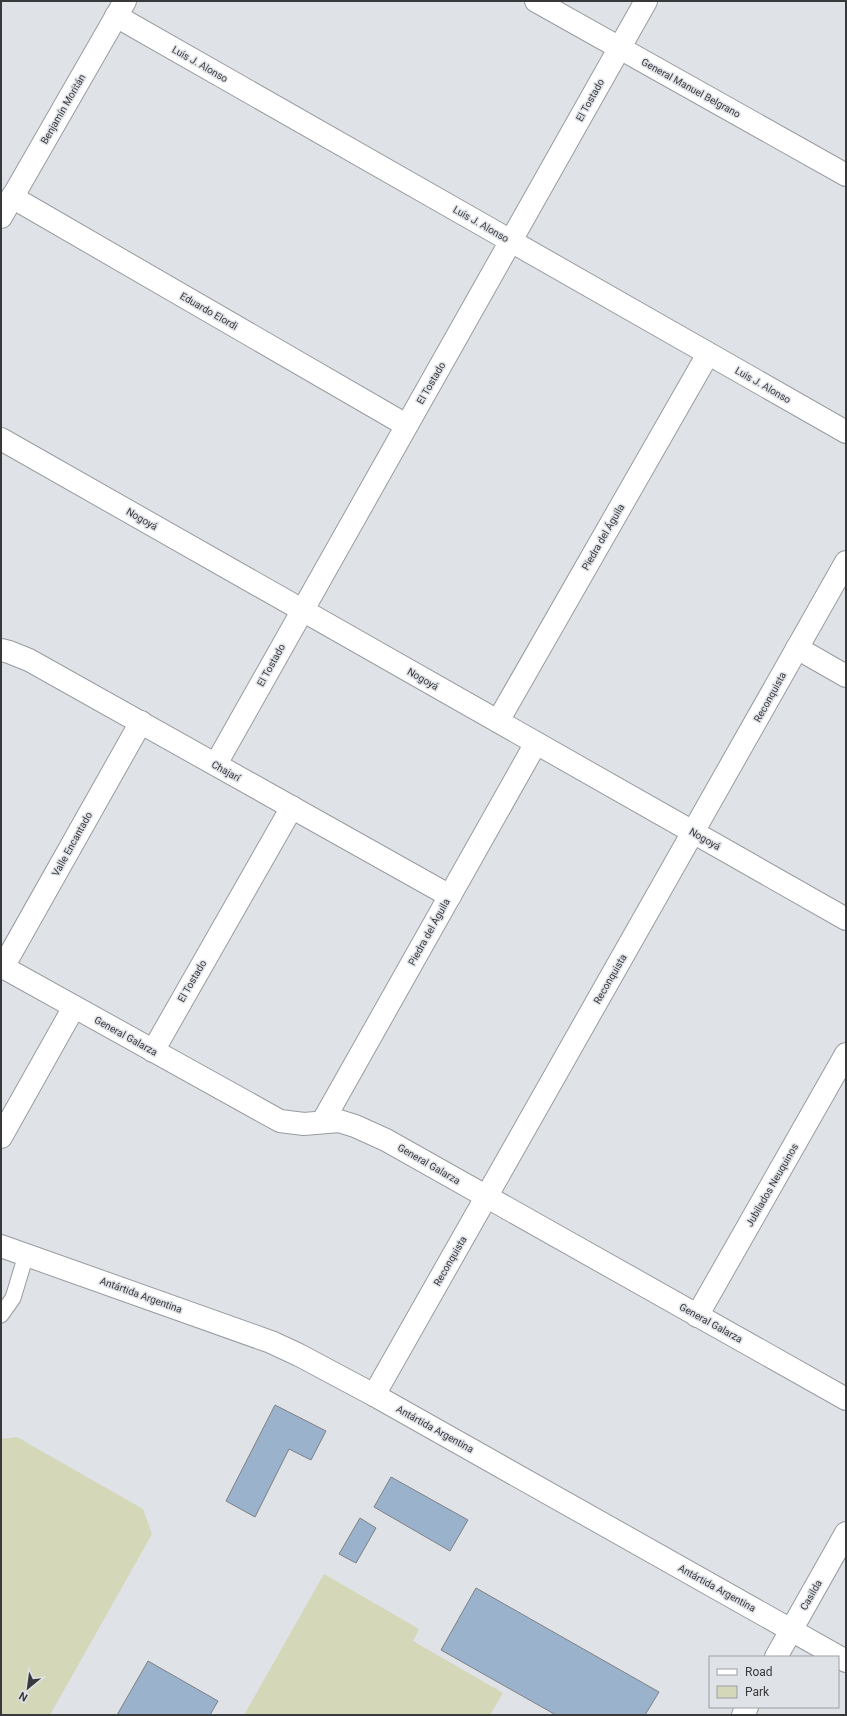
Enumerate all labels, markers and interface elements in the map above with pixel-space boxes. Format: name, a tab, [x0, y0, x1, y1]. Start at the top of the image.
street label: Luis J. Alonso	[170, 44, 230, 85]
street label: General Manuel Belgrano	[640, 56, 743, 120]
street label: Benjamín Moritán	[39, 72, 87, 146]
street label: El Tostado	[574, 77, 606, 123]
street label: Luis J. Alonso	[451, 204, 511, 245]
street label: Eduardo Elordi	[178, 290, 240, 332]
street label: El Tostado	[415, 360, 448, 406]
street label: Luis J. Alonso	[733, 365, 793, 406]
street label: Piedra del Águila	[579, 501, 626, 572]
street label: Nogoyá	[124, 506, 160, 532]
street label: El Tostado	[255, 642, 287, 688]
street label: Nogoyá	[405, 666, 441, 692]
street label: Reconquista	[752, 670, 788, 724]
street label: Chajarí	[210, 759, 243, 784]
street label: Valle Encantado	[50, 810, 94, 878]
street label: Nogoyá	[687, 826, 723, 852]
street label: Piedra del Águila	[405, 896, 452, 967]
street label: Reconquista	[591, 952, 629, 1006]
street label: El Tostado	[176, 958, 209, 1004]
street label: General Galarza	[93, 1014, 159, 1058]
street label: General Galarza	[396, 1142, 462, 1186]
street label: Jubilados Neuquinos	[744, 1142, 800, 1228]
street label: Reconquista	[431, 1234, 469, 1288]
street label: Antártida Argentina	[98, 1275, 184, 1315]
street label: General Galarza	[678, 1301, 744, 1345]
street label: Antártida Argentina	[394, 1403, 476, 1455]
street label: Antártida Argentina	[676, 1562, 758, 1614]
street label: Casilda	[798, 1578, 824, 1612]
legend	[709, 1656, 839, 1708]
text: Road	[745, 1665, 773, 1679]
north arrow	[8, 1668, 48, 1708]
text: Park	[745, 1685, 770, 1699]
text: N	[17, 1689, 30, 1704]

